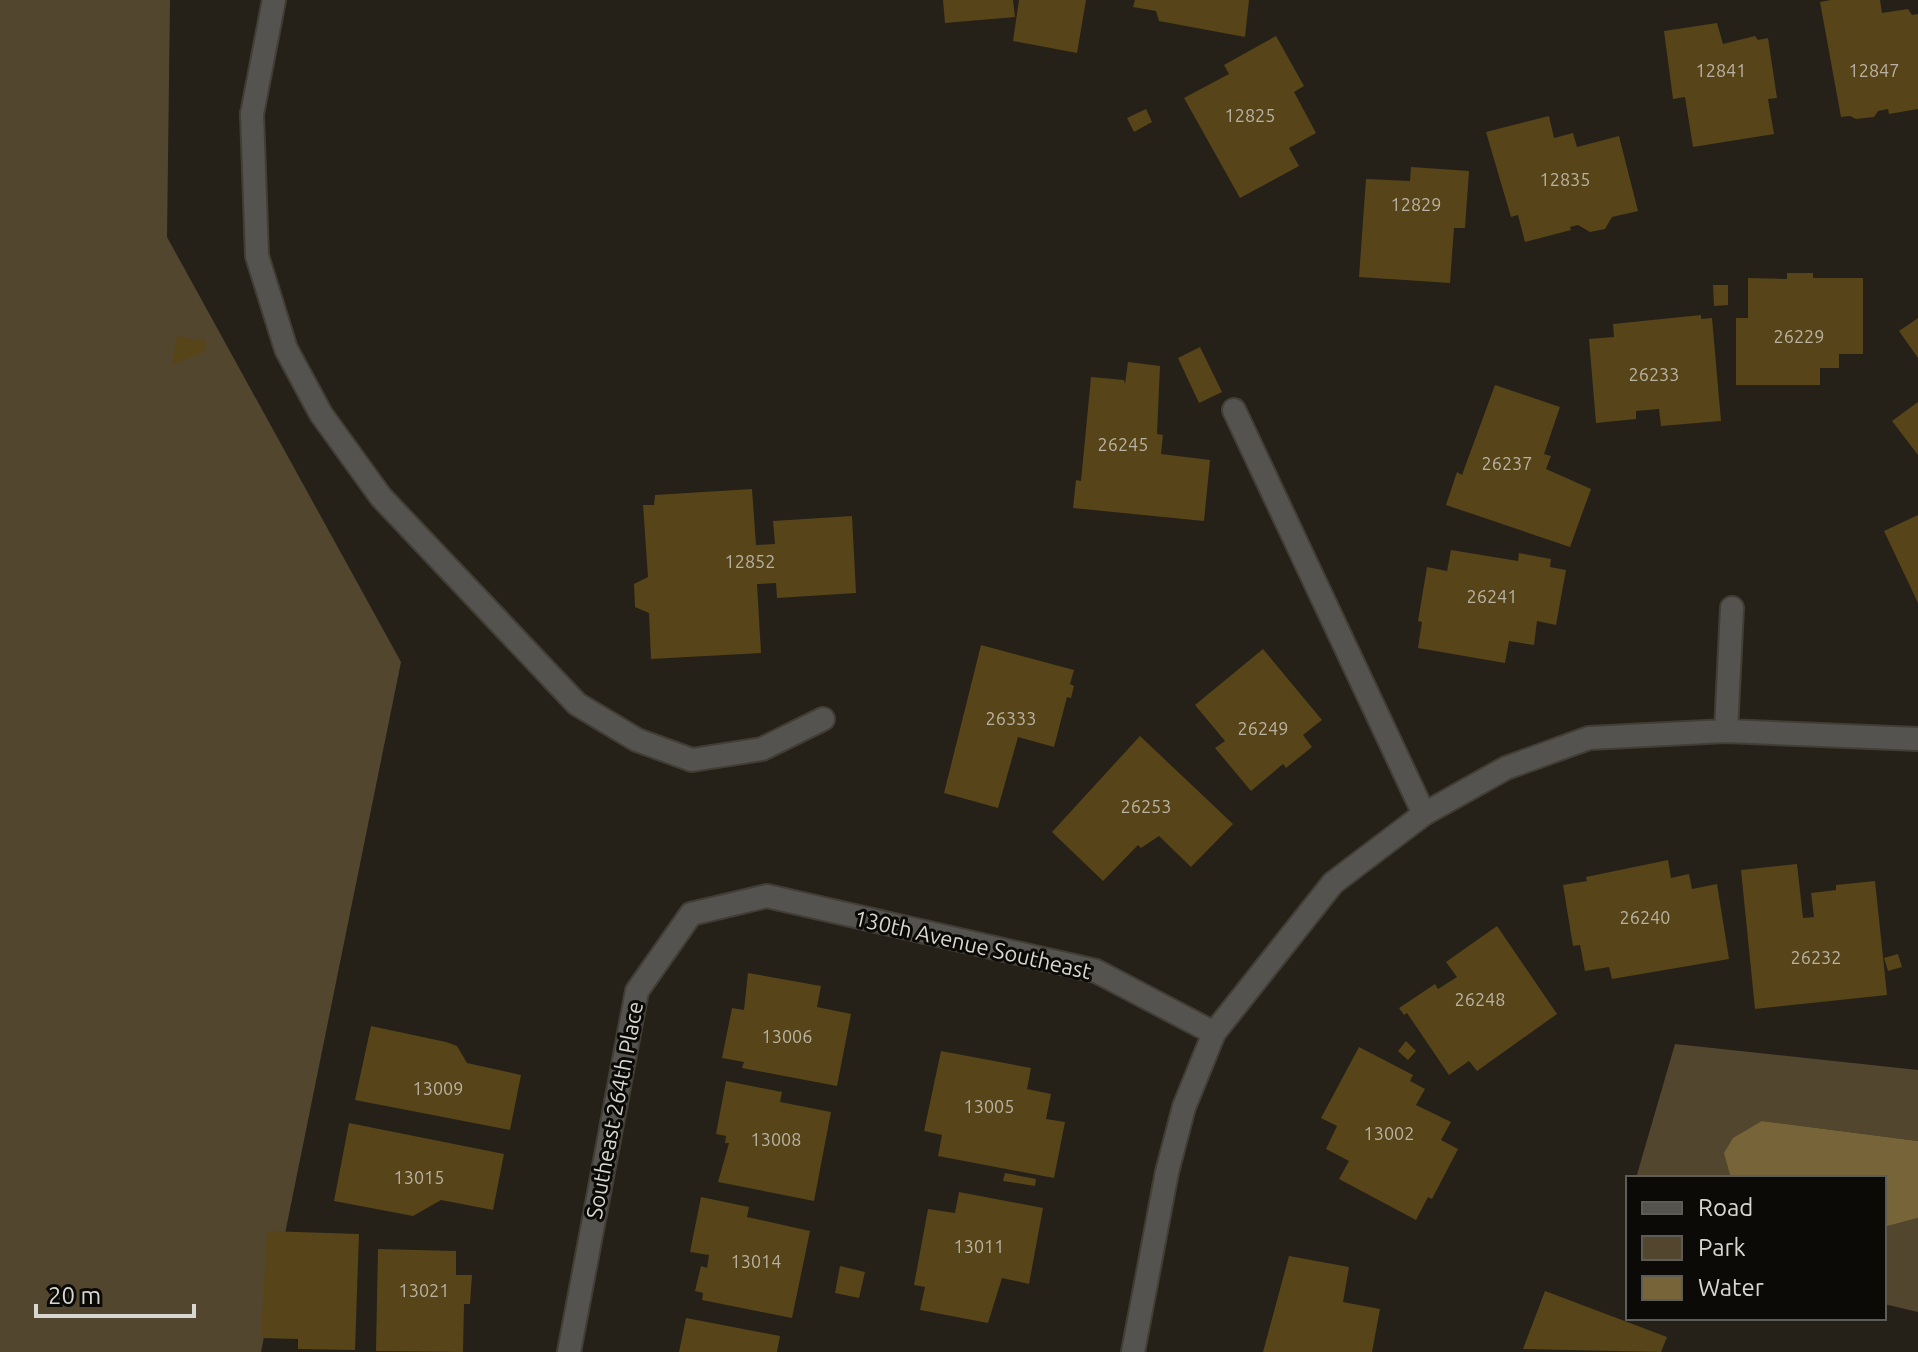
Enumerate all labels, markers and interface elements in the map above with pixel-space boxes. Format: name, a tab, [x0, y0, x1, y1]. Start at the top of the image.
house number: 12841	[1696, 60, 1746, 80]
house number: 12847	[1849, 60, 1899, 80]
house number: 12825	[1225, 105, 1275, 125]
house number: 12835	[1540, 169, 1590, 189]
house number: 12829	[1391, 194, 1441, 214]
house number: 26229	[1774, 326, 1824, 346]
house number: 26233	[1629, 364, 1679, 384]
house number: 26245	[1098, 434, 1148, 454]
house number: 26237	[1482, 453, 1532, 473]
house number: 12852	[725, 551, 775, 571]
house number: 26241	[1467, 586, 1517, 606]
house number: 26333	[986, 708, 1036, 728]
house number: 26249	[1238, 718, 1288, 738]
house number: 26253	[1121, 796, 1171, 816]
street label: 130th Avenue Southeast	[852, 905, 1094, 984]
house number: 26240	[1620, 907, 1670, 927]
house number: 26232	[1791, 947, 1841, 967]
house number: 26248	[1455, 989, 1505, 1009]
street label: Southeast 264th Place	[581, 999, 647, 1221]
house number: 13006	[762, 1026, 812, 1046]
house number: 13009	[413, 1078, 463, 1098]
house number: 13005	[964, 1096, 1014, 1116]
house number: 13002	[1364, 1123, 1414, 1143]
house number: 13008	[751, 1129, 801, 1149]
house number: 13015	[394, 1167, 444, 1187]
legend	[1626, 1176, 1886, 1320]
text: Road	[1698, 1194, 1753, 1221]
text: Park	[1698, 1234, 1746, 1261]
house number: 13011	[954, 1236, 1004, 1256]
house number: 13014	[731, 1251, 781, 1271]
scale bar	[36, 1268, 194, 1318]
text: Water	[1698, 1274, 1764, 1301]
house number: 13021	[399, 1280, 449, 1300]
text: 20 m	[48, 1282, 101, 1309]

